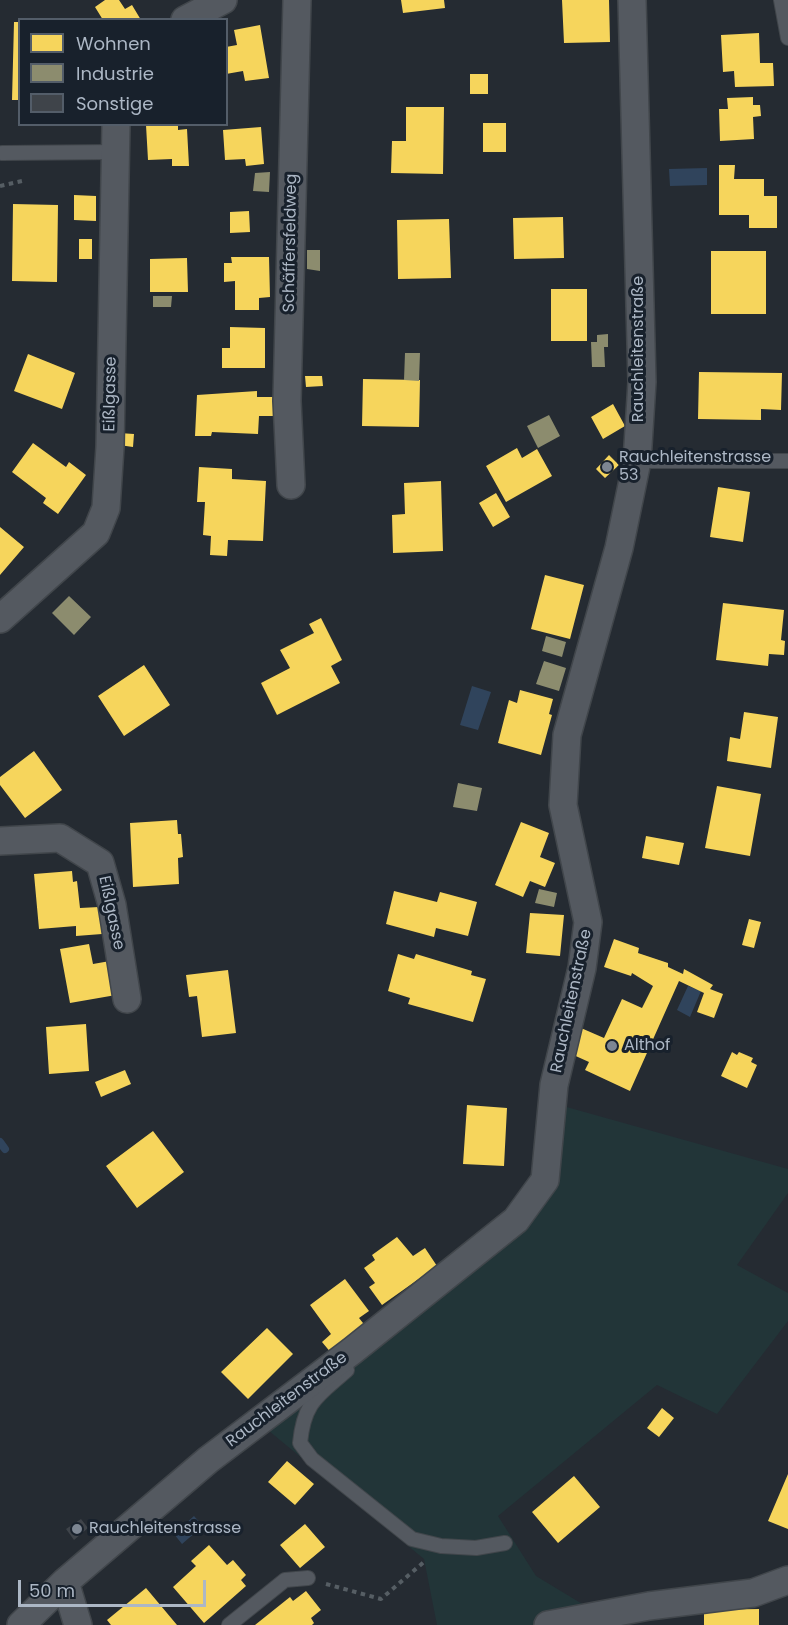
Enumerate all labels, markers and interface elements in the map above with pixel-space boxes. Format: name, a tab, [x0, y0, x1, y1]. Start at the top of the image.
legend	[18, 18, 228, 126]
text: Wohnen	[76, 31, 151, 56]
text: Industrie	[76, 61, 154, 86]
text: Sonstige	[76, 91, 153, 116]
street label: Schäffersfeldweg	[280, 173, 302, 313]
street label: Rauchleitenstraße	[629, 276, 649, 422]
street label: Eißlgasse	[101, 356, 121, 432]
place label: Rauchleitenstrasse 53	[619, 448, 771, 486]
marker: Rauchleitenstrasse 53	[600, 460, 614, 474]
street label: Eißlgasse	[94, 874, 128, 952]
street label: Rauchleitenstraße	[547, 927, 597, 1075]
place label: Althof	[624, 1036, 670, 1056]
marker: Althof	[605, 1039, 619, 1053]
street label: Rauchleitenstraße	[223, 1348, 351, 1452]
place label: Rauchleitenstrasse	[89, 1519, 241, 1539]
marker: Rauchleitenstrasse	[70, 1522, 84, 1536]
scale bar	[21, 1568, 208, 1606]
text: 50 m	[29, 1578, 75, 1603]

